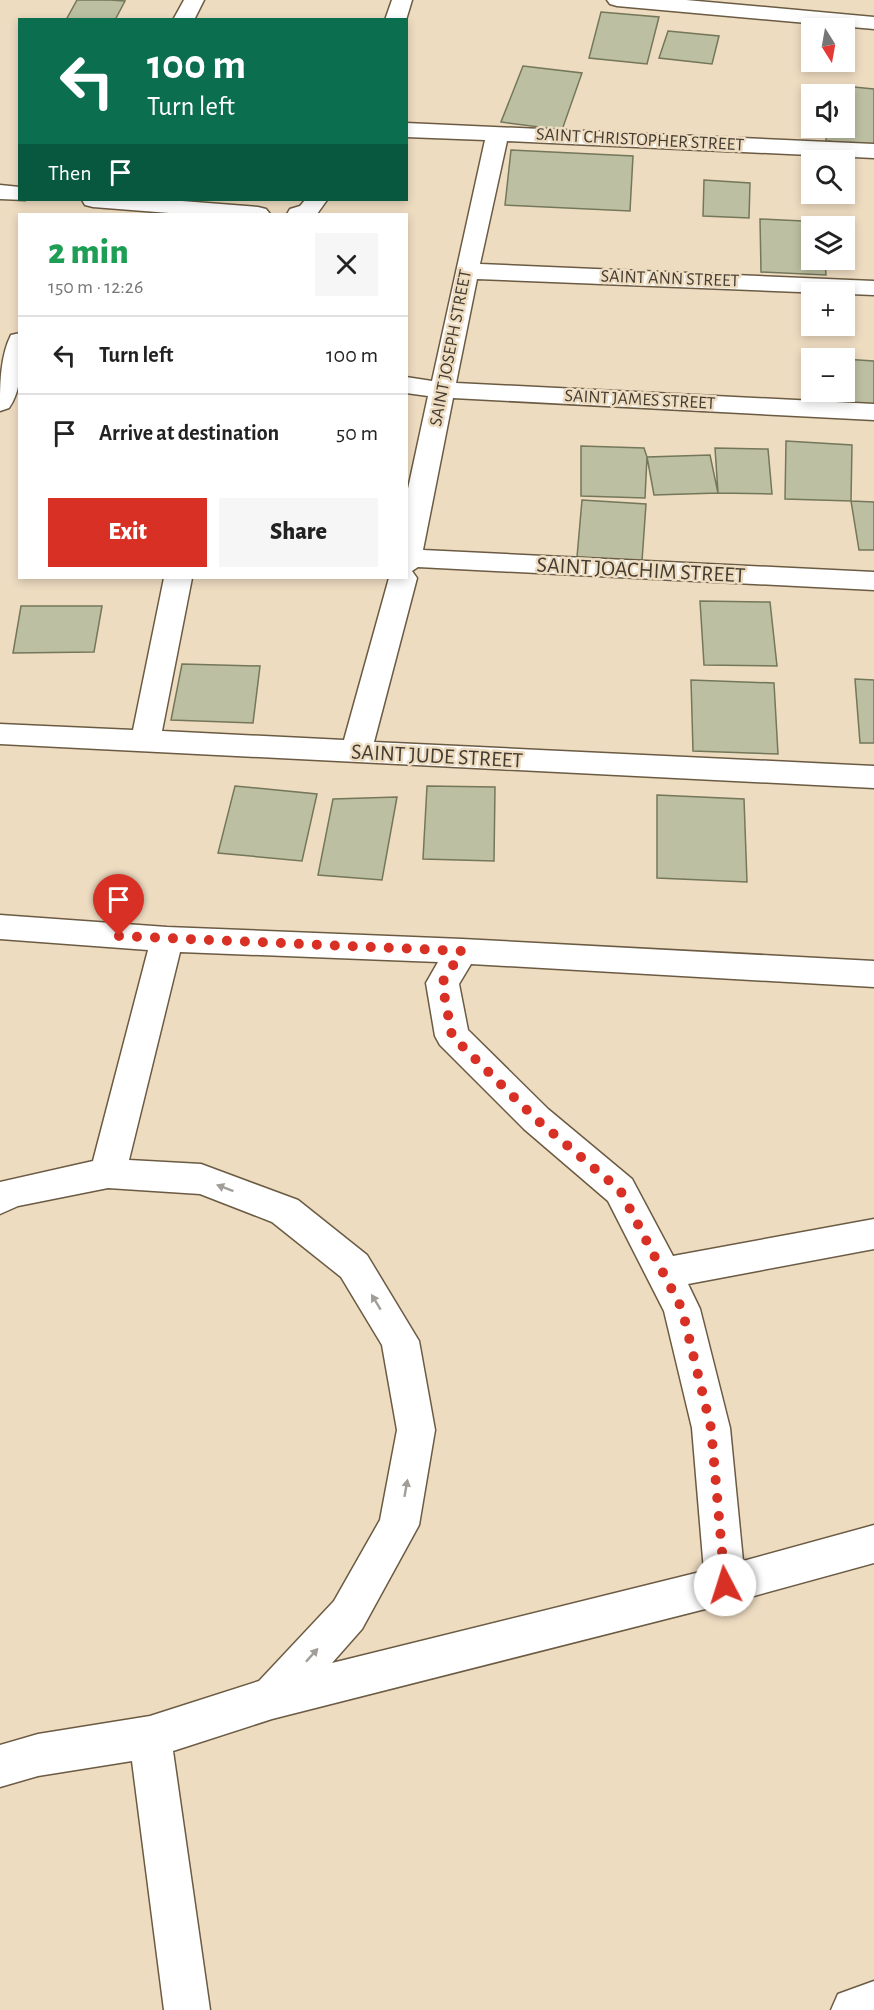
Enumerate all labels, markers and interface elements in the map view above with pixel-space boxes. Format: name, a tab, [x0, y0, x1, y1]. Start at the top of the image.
north arrow	[801, 18, 855, 72]
map controls	[801, 18, 855, 402]
icon: left	[48, 42, 126, 120]
text: 100 m	[147, 44, 246, 86]
button: sound	[801, 84, 855, 138]
text: Turn left	[147, 93, 235, 120]
street label: SAINT CHRISTOPHER STREET	[536, 126, 745, 154]
button: search	[801, 150, 855, 204]
icon: arrive	[104, 156, 137, 189]
text: Then	[48, 162, 92, 184]
button: layers	[801, 216, 855, 270]
button: close	[315, 233, 378, 296]
text: 2 min	[48, 234, 129, 270]
street label: SAINT JOSEPH STREET	[427, 268, 475, 428]
street label: SAINT ANN STREET	[600, 268, 740, 290]
text: 150 m · 12:26	[48, 277, 143, 297]
button: +	[801, 282, 855, 336]
icon: left	[48, 339, 81, 372]
text: Turn left	[99, 344, 173, 366]
text: 100 m	[326, 344, 378, 366]
button: −	[801, 348, 855, 402]
street label: SAINT JAMES STREET	[564, 387, 716, 413]
icon: arrive	[48, 417, 81, 450]
text: Arrive at destination	[99, 422, 279, 444]
text: 50 m	[336, 422, 378, 444]
button: Exit	[48, 498, 207, 567]
button: Share	[219, 498, 378, 567]
street label: SAINT JOACHIM STREET	[536, 554, 746, 586]
street label: SAINT JUDE STREET	[350, 741, 524, 772]
pin	[93, 874, 144, 936]
icon: arrive	[102, 883, 135, 916]
one-way arrow	[216, 1183, 234, 1192]
one-way arrow	[371, 1294, 382, 1310]
one-way arrow	[402, 1479, 411, 1498]
position arrow	[693, 1553, 757, 1617]
one-way arrow	[305, 1648, 318, 1663]

